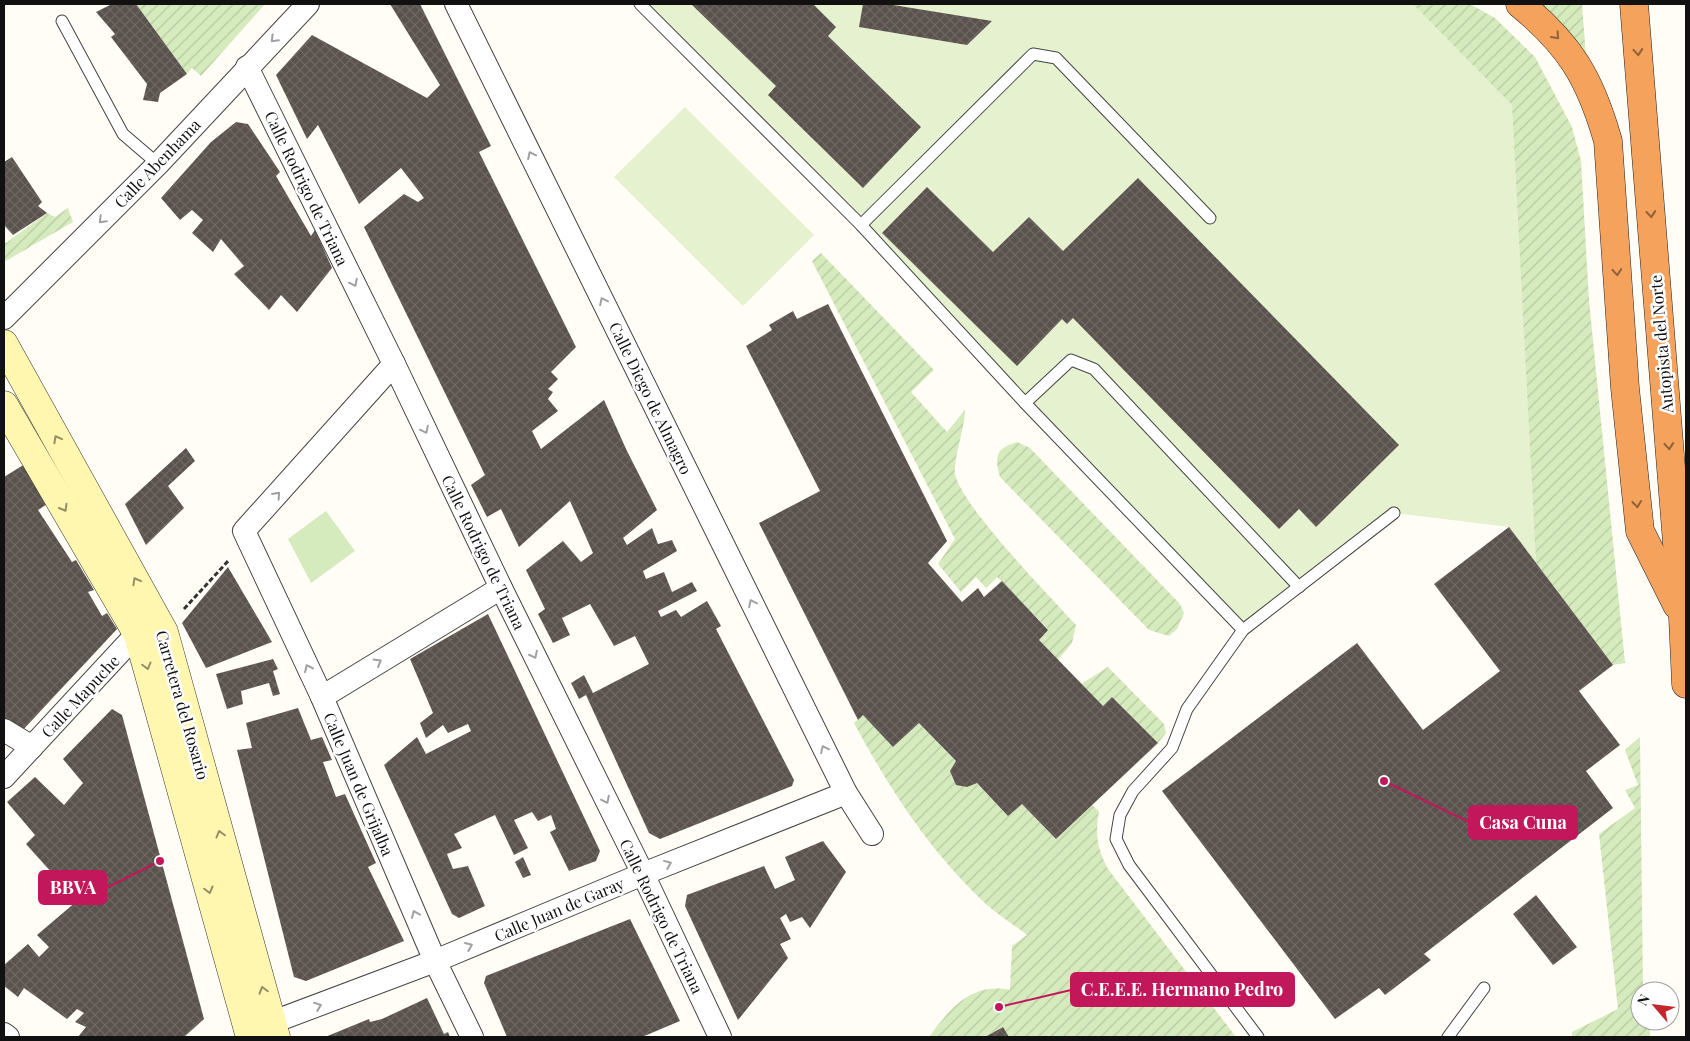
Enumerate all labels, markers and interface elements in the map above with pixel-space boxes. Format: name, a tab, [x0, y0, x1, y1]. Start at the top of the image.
one-way arrow	[1550, 31, 1559, 40]
one-way arrow	[271, 33, 280, 42]
one-way arrow	[1632, 49, 1643, 57]
street label: Calle Rodrigo de Triana	[260, 107, 354, 269]
street label: Calle Abenhama	[109, 114, 205, 212]
one-way arrow	[527, 151, 537, 160]
one-way arrow	[1645, 211, 1656, 219]
one-way arrow	[99, 214, 108, 223]
one-way arrow	[1611, 269, 1622, 277]
street label: Autopista del Norte	[1645, 274, 1678, 415]
one-way arrow	[348, 278, 358, 287]
one-way arrow	[599, 297, 609, 306]
street label: Calle Diego de Almagro	[605, 318, 697, 478]
one-way arrow	[419, 424, 429, 433]
one-way arrow	[53, 435, 63, 444]
one-way arrow	[1664, 442, 1675, 450]
street label: Calle Rodrigo de Triana	[437, 471, 531, 633]
one-way arrow	[271, 491, 280, 500]
one-way arrow	[1631, 500, 1642, 508]
one-way arrow	[57, 502, 67, 511]
one-way arrow	[132, 577, 142, 586]
one-way arrow	[749, 600, 759, 609]
street label: Carretera del Rosario	[152, 628, 214, 782]
one-way arrow	[528, 649, 538, 658]
street label: Calle Mapuche	[36, 650, 124, 742]
one-way arrow	[373, 659, 382, 669]
one-way arrow	[142, 662, 152, 670]
one-way arrow	[304, 664, 315, 673]
street label: Calle Juan de Grijalba	[319, 709, 399, 859]
one-way arrow	[820, 745, 831, 754]
one-way arrow	[600, 795, 610, 804]
callout: Casa Cuna	[1469, 806, 1577, 839]
text: Casa Cuna	[1479, 810, 1568, 834]
one-way arrow	[215, 829, 226, 838]
street label: Calle Rodrigo de Triana	[615, 835, 709, 997]
one-way arrow	[663, 859, 672, 870]
callout: BBVA	[39, 871, 106, 904]
street label: Calle Juan de Garay	[491, 872, 627, 946]
text: BBVA	[50, 875, 97, 899]
one-way arrow	[204, 886, 214, 894]
one-way arrow	[410, 910, 421, 919]
one-way arrow	[464, 942, 473, 953]
callout: C.E.E.E. Hermano Pedro	[1071, 973, 1294, 1006]
text: C.E.E.E. Hermano Pedro	[1081, 977, 1283, 1001]
north arrow	[1630, 981, 1680, 1031]
one-way arrow	[259, 987, 269, 995]
text: N	[1632, 991, 1654, 1009]
one-way arrow	[313, 1002, 322, 1012]

